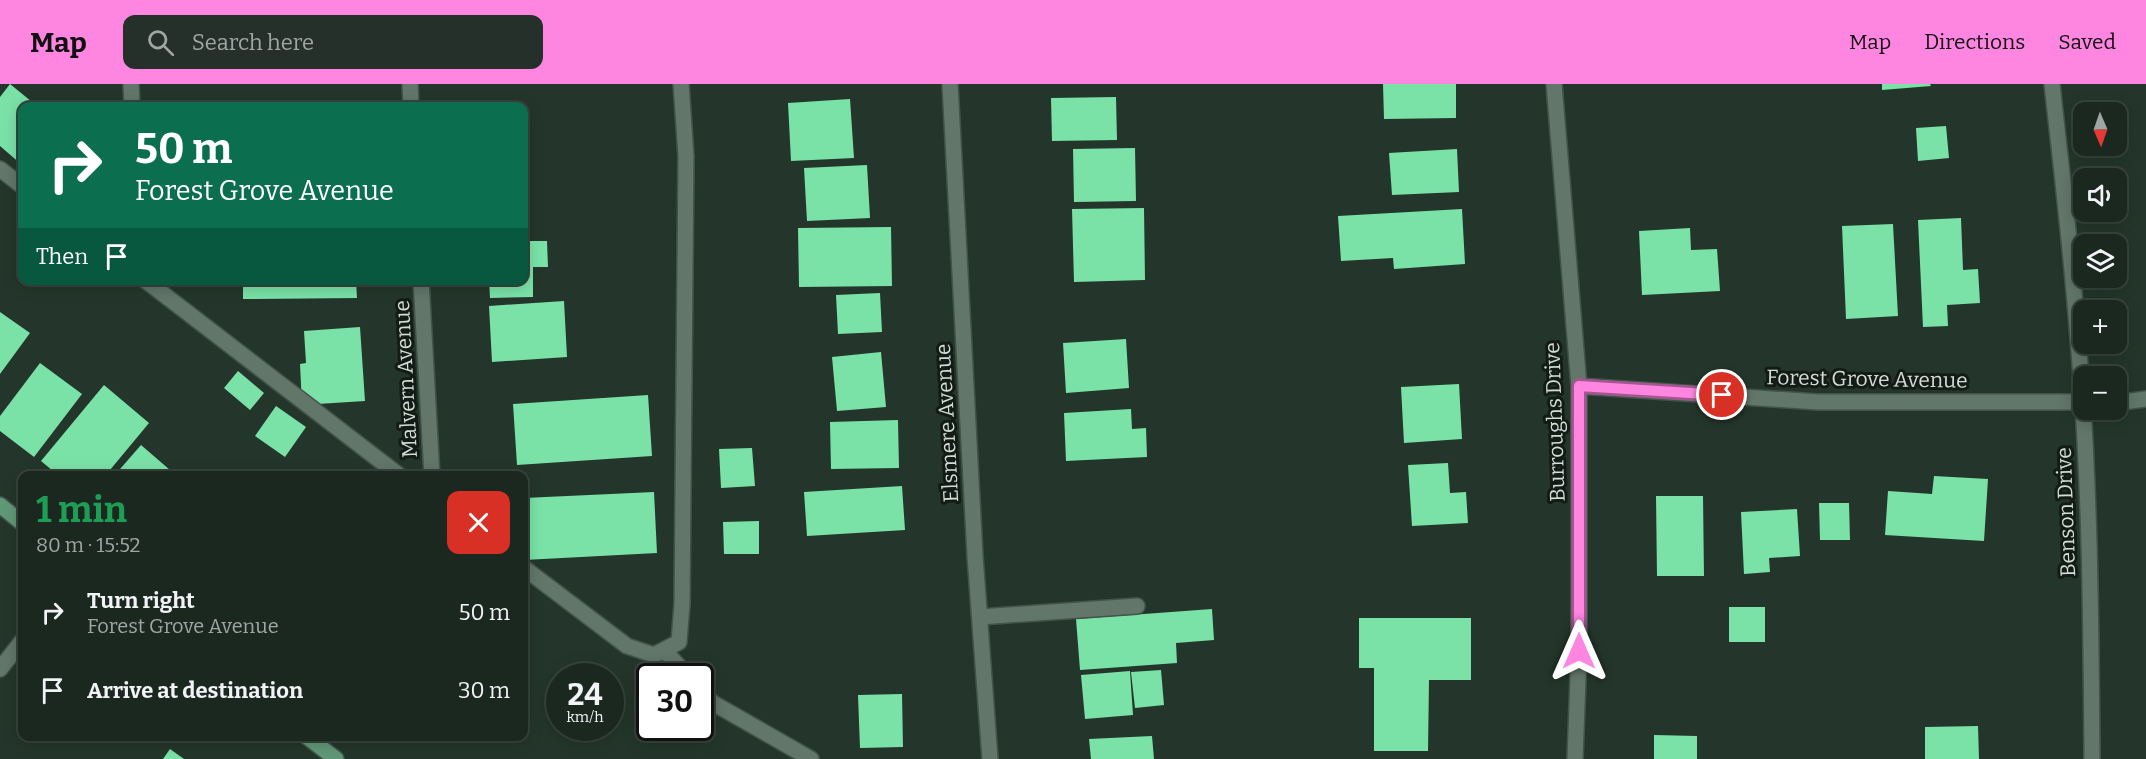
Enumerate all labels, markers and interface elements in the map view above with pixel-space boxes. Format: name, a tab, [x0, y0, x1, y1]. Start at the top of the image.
search box	[123, 15, 543, 69]
text: Map	[30, 26, 87, 59]
icon: search	[144, 26, 177, 59]
text: Search here	[192, 29, 314, 56]
text: Map	[1849, 29, 1891, 55]
text: Directions	[1924, 29, 2025, 55]
text: Saved	[2058, 29, 2116, 55]
north arrow	[2073, 102, 2127, 156]
map controls	[2073, 102, 2127, 420]
text: 50 m	[135, 124, 232, 174]
icon: right	[36, 126, 114, 204]
button: sound	[2073, 168, 2127, 222]
text: Forest Grove Avenue	[135, 175, 394, 207]
button: layers	[2073, 234, 2127, 288]
icon: arrive	[100, 240, 133, 273]
text: Then	[36, 243, 88, 270]
street label: Malvern Avenue	[389, 299, 423, 459]
button: +	[2073, 300, 2127, 354]
street label: Burroughs Drive	[1539, 342, 1571, 502]
street label: Elsmere Avenue	[930, 343, 964, 503]
street label: Forest Grove Avenue	[1766, 364, 1968, 394]
button: −	[2073, 366, 2127, 420]
pin	[1696, 369, 1747, 420]
icon: arrive	[1705, 378, 1738, 411]
street label: Benson Drive	[2051, 447, 2081, 577]
text: 1 min	[36, 488, 127, 532]
button: close	[447, 491, 510, 554]
text: 80 m · 15:52	[36, 533, 140, 557]
text: Turn right	[87, 587, 195, 614]
icon: right	[36, 596, 69, 629]
text: 50 m	[459, 599, 510, 626]
text: Forest Grove Avenue	[87, 614, 279, 638]
position arrow	[1547, 619, 1611, 683]
speed limit sign: 30	[636, 663, 714, 741]
icon: arrive	[36, 674, 69, 707]
text: Arrive at destination	[87, 677, 303, 704]
text: 30 m	[458, 677, 510, 704]
text: 24	[567, 677, 603, 713]
text: km/h	[566, 708, 604, 726]

